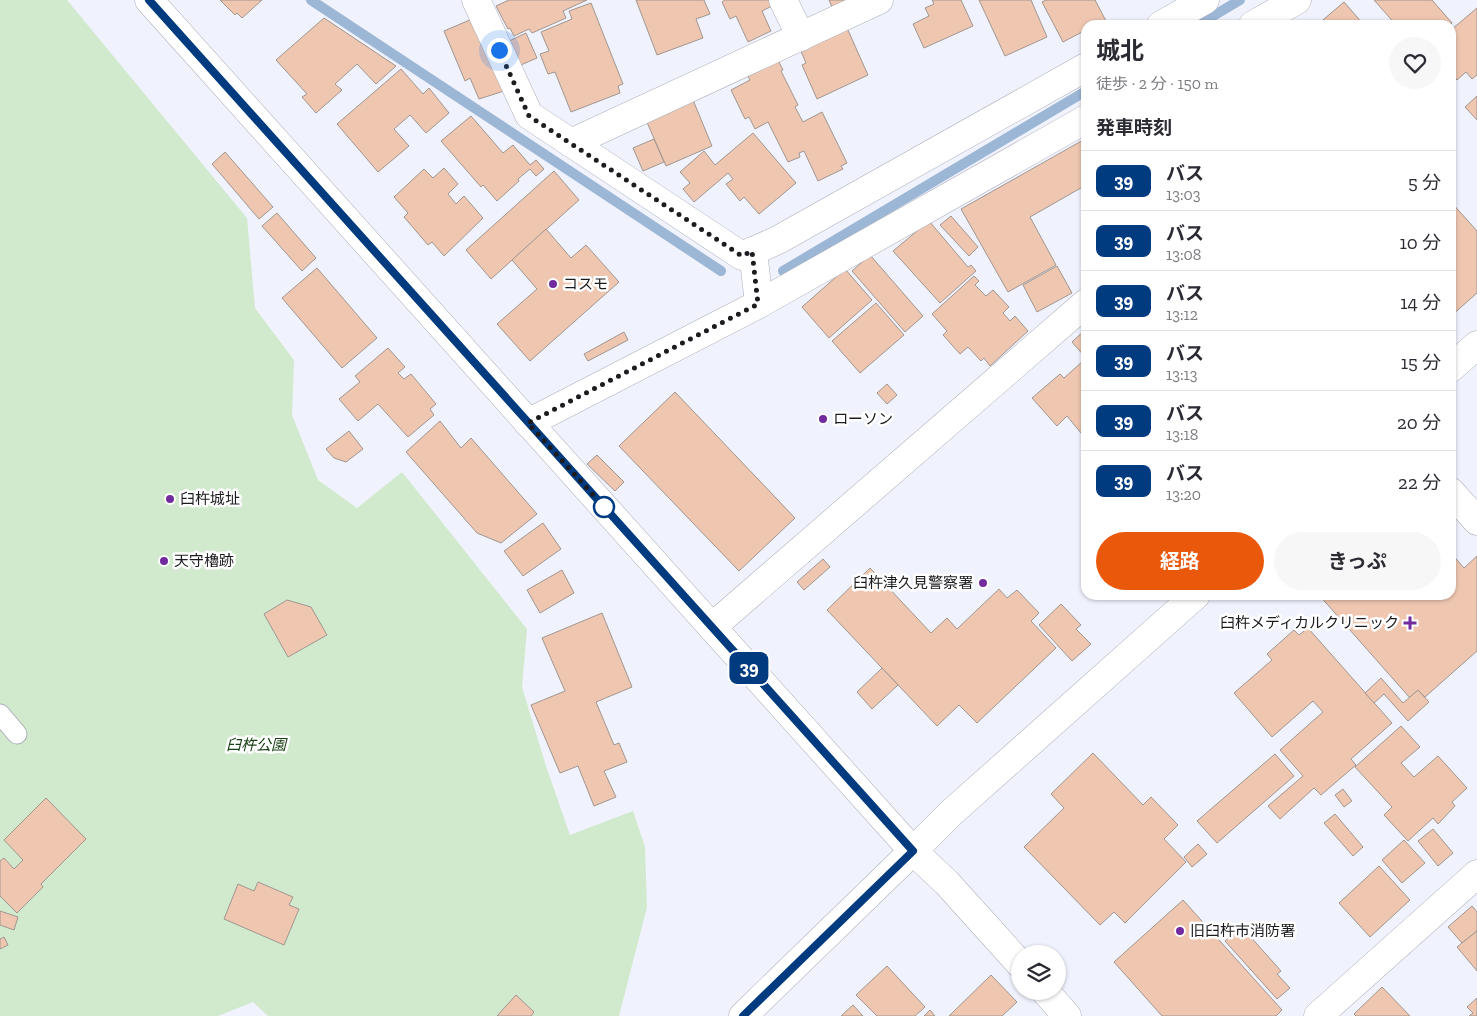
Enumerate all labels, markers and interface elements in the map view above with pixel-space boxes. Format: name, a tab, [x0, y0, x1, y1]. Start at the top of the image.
text: 城北	[1096, 36, 1144, 65]
button: heart	[1389, 37, 1441, 89]
your location	[487, 38, 512, 63]
text: 徒歩 · 2 分 · 150 m	[1096, 74, 1218, 93]
text: 発車時刻	[1096, 116, 1172, 139]
text: バス	[1166, 162, 1204, 185]
text: 39	[1114, 170, 1133, 192]
text: 5 分	[1408, 171, 1441, 194]
text: 13:03	[1166, 185, 1201, 204]
text: バス	[1166, 222, 1204, 245]
text: 39	[1114, 230, 1133, 252]
text: 10 分	[1399, 231, 1441, 254]
text: 13:08	[1166, 245, 1201, 264]
place label: コスモ	[563, 275, 608, 293]
marker: コスモ	[547, 278, 559, 290]
text: バス	[1166, 282, 1204, 305]
text: 39	[1114, 290, 1133, 312]
text: 14 分	[1400, 291, 1441, 314]
text: 13:12	[1166, 305, 1198, 324]
text: バス	[1166, 342, 1204, 365]
text: 39	[1114, 350, 1133, 372]
text: 15 分	[1401, 351, 1441, 374]
text: 13:13	[1166, 365, 1198, 384]
text: バス	[1166, 402, 1204, 425]
place label: ローソン	[833, 410, 893, 428]
text: 39	[1114, 410, 1133, 432]
text: 20 分	[1397, 411, 1441, 434]
marker: ローソン	[817, 413, 829, 425]
text: 13:18	[1166, 425, 1198, 444]
text: バス	[1166, 462, 1204, 485]
text: 39	[1114, 470, 1133, 492]
text: 22 分	[1398, 471, 1441, 494]
text: 13:20	[1166, 485, 1201, 504]
place label: 臼杵城址	[180, 490, 240, 508]
marker: 臼杵城址	[164, 493, 176, 505]
unlabelled marker	[593, 496, 615, 518]
button: 経路	[1096, 532, 1264, 590]
button: きっぷ	[1274, 532, 1441, 590]
place label: 天守櫓跡	[174, 552, 234, 570]
marker: 天守櫓跡	[158, 555, 170, 567]
place label: 臼杵津久見警察署	[853, 574, 973, 592]
marker: 臼杵津久見警察署	[977, 577, 989, 589]
place label: 臼杵メディカルクリニック	[1220, 614, 1399, 632]
marker: 臼杵メディカルクリニック	[1403, 616, 1417, 630]
line badge: 39	[726, 652, 772, 684]
text: 39	[739, 657, 759, 679]
park label: 臼杵公園	[226, 736, 288, 754]
place label: 旧臼杵市消防署	[1190, 922, 1295, 940]
marker: 旧臼杵市消防署	[1174, 925, 1186, 937]
map controls	[1011, 945, 1066, 1000]
button: layers	[1011, 945, 1066, 1000]

